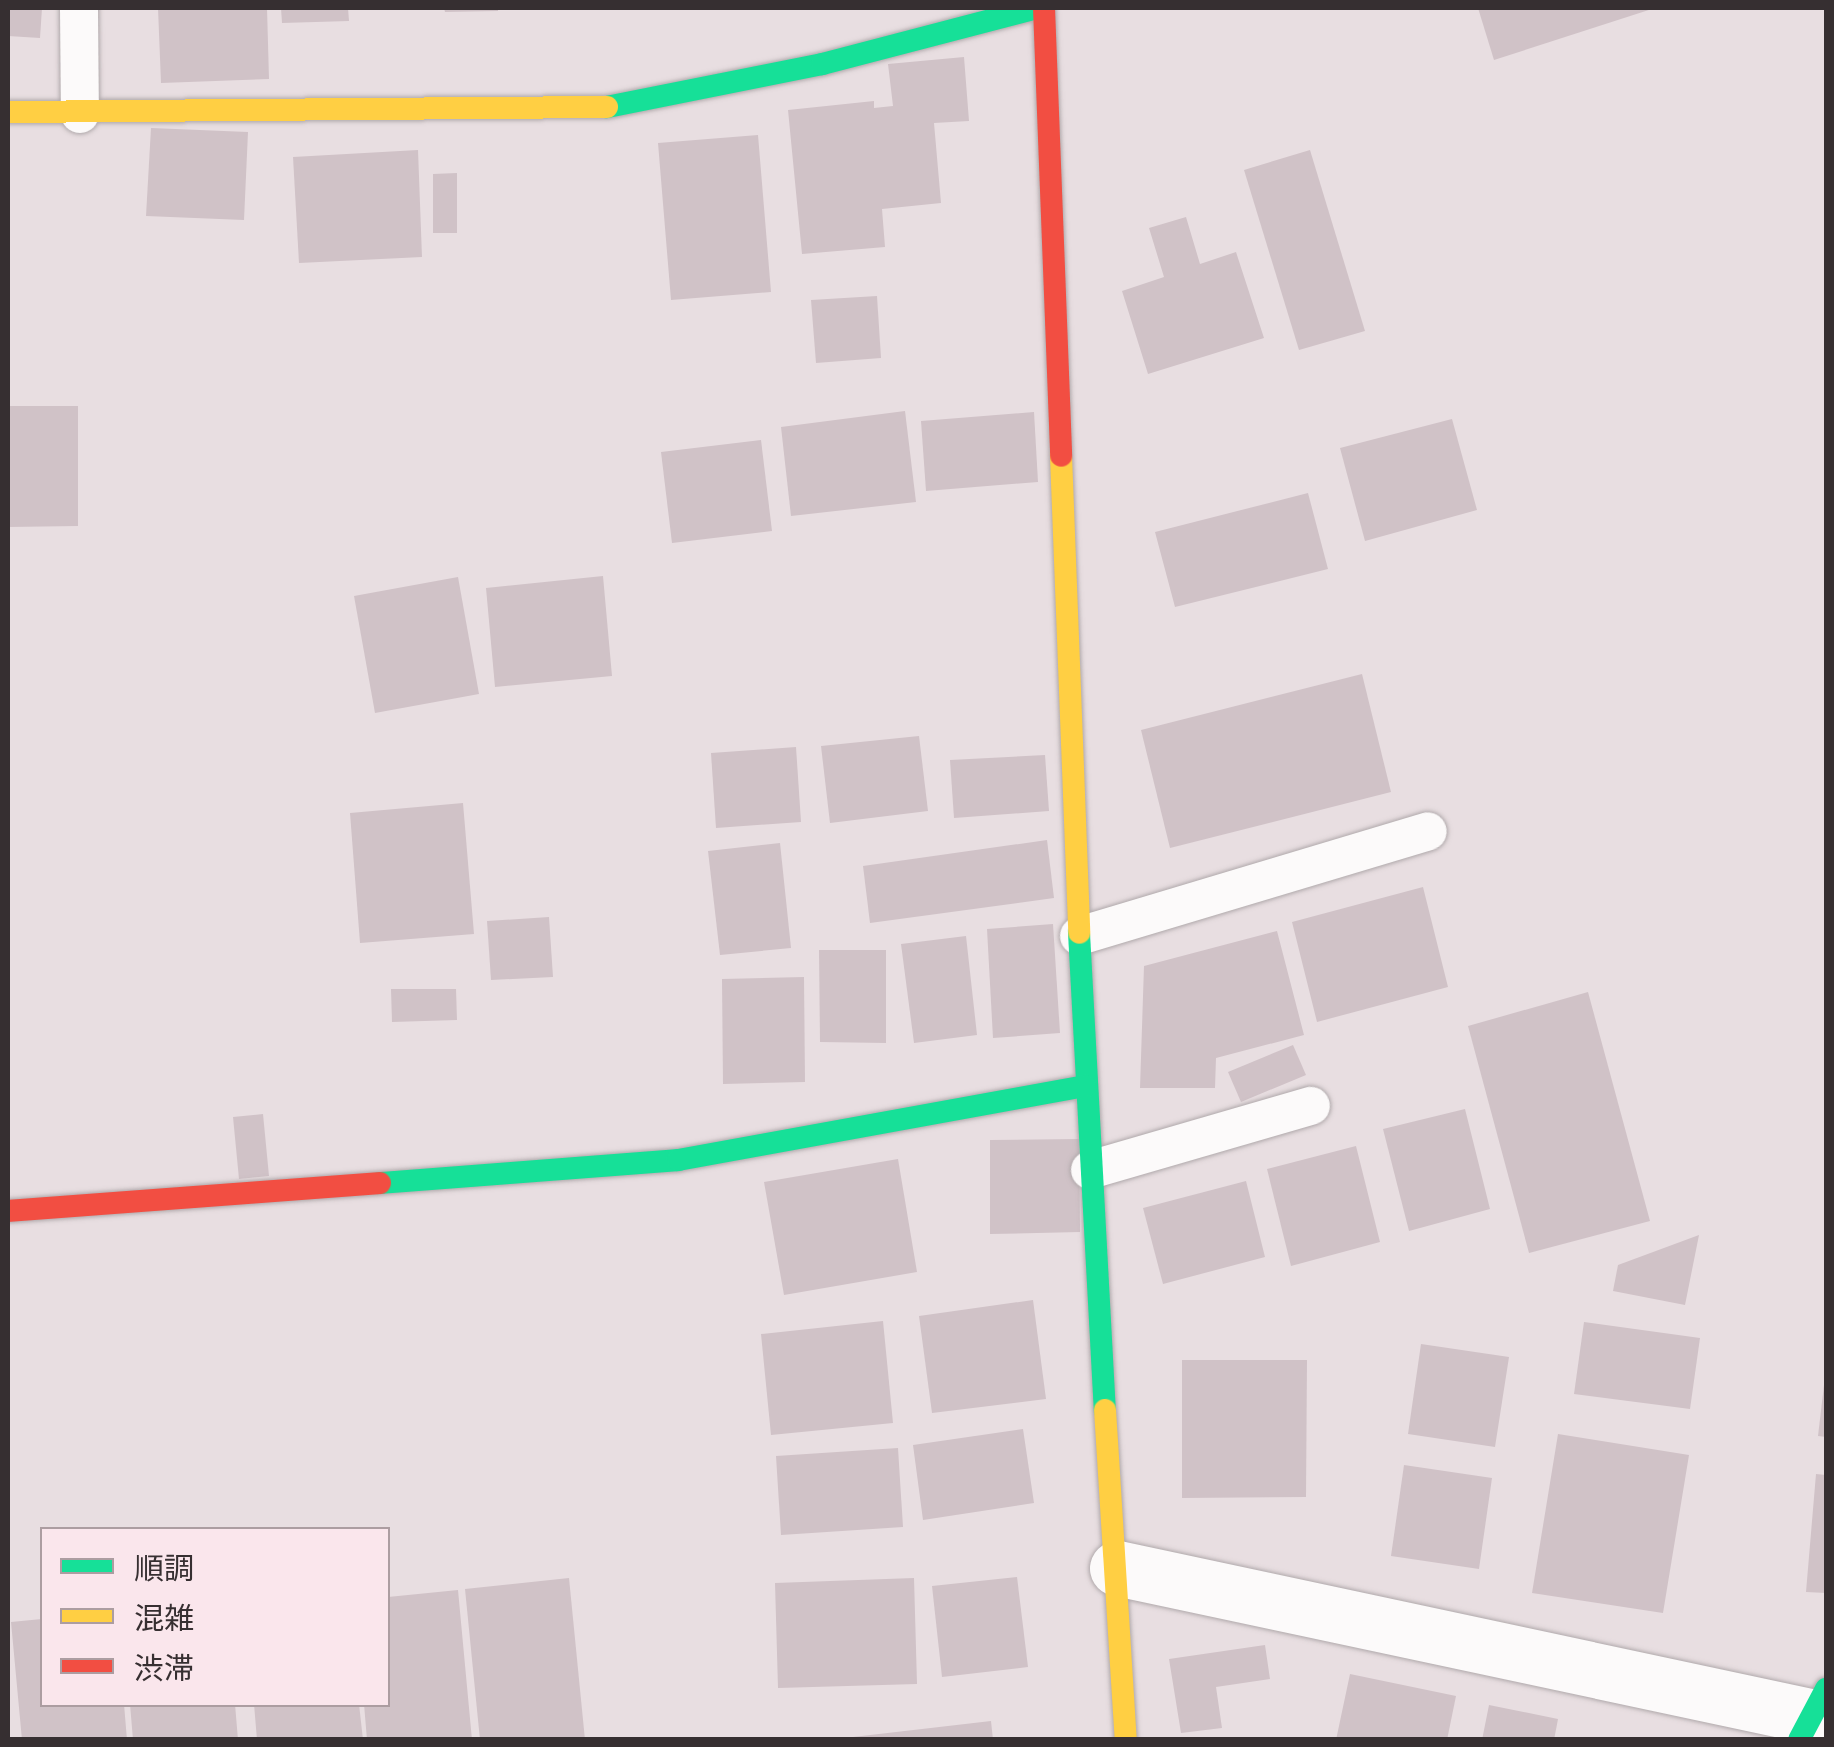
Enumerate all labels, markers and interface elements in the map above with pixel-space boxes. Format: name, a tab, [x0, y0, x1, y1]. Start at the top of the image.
legend	[40, 1527, 390, 1707]
text: 順調	[134, 1549, 194, 1585]
text: 混雑	[134, 1599, 194, 1635]
text: 渋滞	[134, 1649, 194, 1685]

